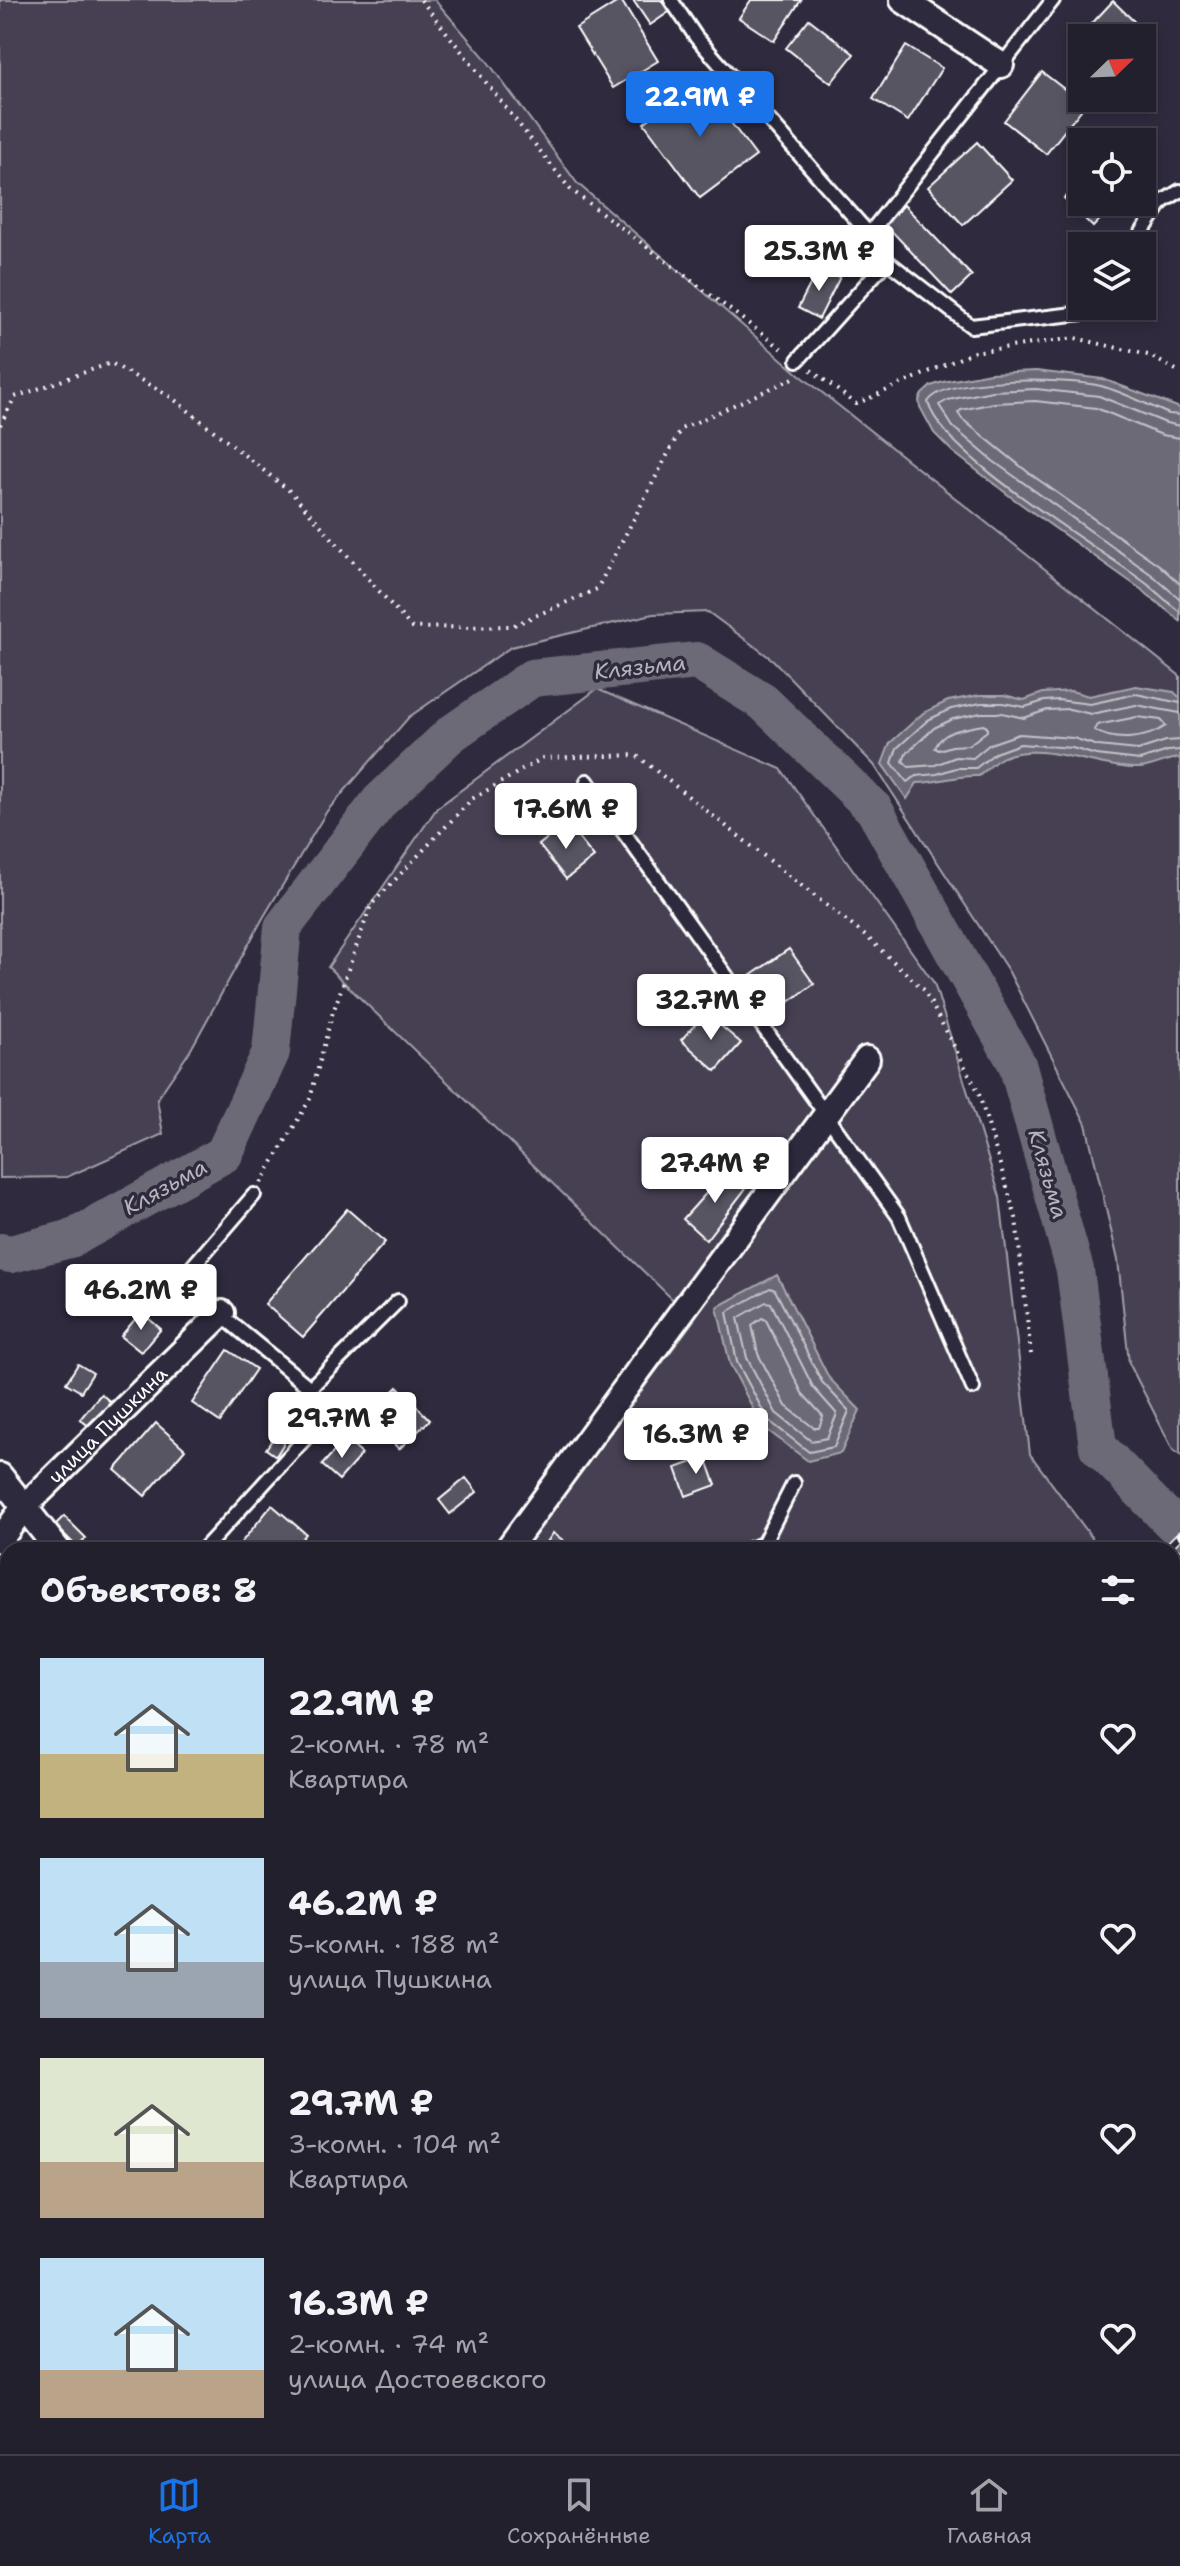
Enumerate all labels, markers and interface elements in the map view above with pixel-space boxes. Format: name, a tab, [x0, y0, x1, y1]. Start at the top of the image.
north arrow	[1068, 24, 1156, 112]
map controls	[1068, 24, 1156, 320]
pin: 22.9M ₽	[626, 71, 774, 139]
text: 22.9M ₽	[644, 79, 756, 114]
button: locate	[1068, 128, 1156, 216]
pin: 25.3M ₽	[745, 225, 893, 293]
button: layers	[1068, 232, 1156, 320]
text: 25.3M ₽	[763, 233, 875, 268]
water label: Клязьма	[593, 648, 687, 686]
pin: 17.6M ₽	[492, 783, 640, 851]
text: 17.6M ₽	[513, 791, 619, 826]
pin: 32.7M ₽	[637, 974, 785, 1042]
text: 32.7M ₽	[655, 982, 767, 1017]
water label: Клязьма	[1021, 1126, 1075, 1222]
pin: 27.4M ₽	[641, 1137, 789, 1205]
text: 27.4M ₽	[660, 1145, 770, 1180]
water label: Клязьма	[118, 1152, 212, 1222]
pin: 46.2M ₽	[67, 1264, 215, 1332]
text: 46.2M ₽	[84, 1272, 198, 1307]
street label: улица Пушкина	[43, 1360, 173, 1489]
pin: 29.7M ₽	[268, 1392, 416, 1460]
text: 29.7M ₽	[286, 1400, 398, 1435]
pin: 16.3M ₽	[622, 1408, 770, 1476]
text: 16.3M ₽	[642, 1416, 750, 1451]
text: Объектов: 8	[40, 1567, 257, 1613]
icon: filters	[1096, 1568, 1140, 1612]
text: 22.9M ₽	[288, 1680, 435, 1726]
icon: home	[104, 1690, 200, 1786]
icon: heart	[1096, 1716, 1140, 1760]
text: 2-комн. · 78 m²	[288, 1726, 489, 1761]
text: Квартира	[288, 1761, 408, 1796]
text: 46.2M ₽	[288, 1880, 438, 1926]
icon: home	[104, 1890, 200, 1986]
icon: heart	[1096, 1916, 1140, 1960]
text: 5-комн. · 188 m²	[288, 1926, 500, 1961]
text: улица Пушкина	[288, 1961, 492, 1996]
text: 29.7M ₽	[288, 2080, 434, 2126]
icon: home	[104, 2090, 200, 2186]
icon: heart	[1096, 2116, 1140, 2160]
text: 3-комн. · 104 m²	[288, 2126, 501, 2161]
text: Квартира	[288, 2161, 408, 2196]
text: 16.3M ₽	[288, 2280, 429, 2326]
icon: home	[104, 2290, 200, 2386]
icon: heart	[1096, 2316, 1140, 2360]
text: 2-комн. · 74 m²	[288, 2326, 489, 2361]
text: улица Достоевского	[288, 2361, 547, 2396]
tab: Карта	[148, 2473, 211, 2550]
tab: Сохранённые	[507, 2473, 651, 2550]
tab: Главная	[947, 2473, 1032, 2550]

